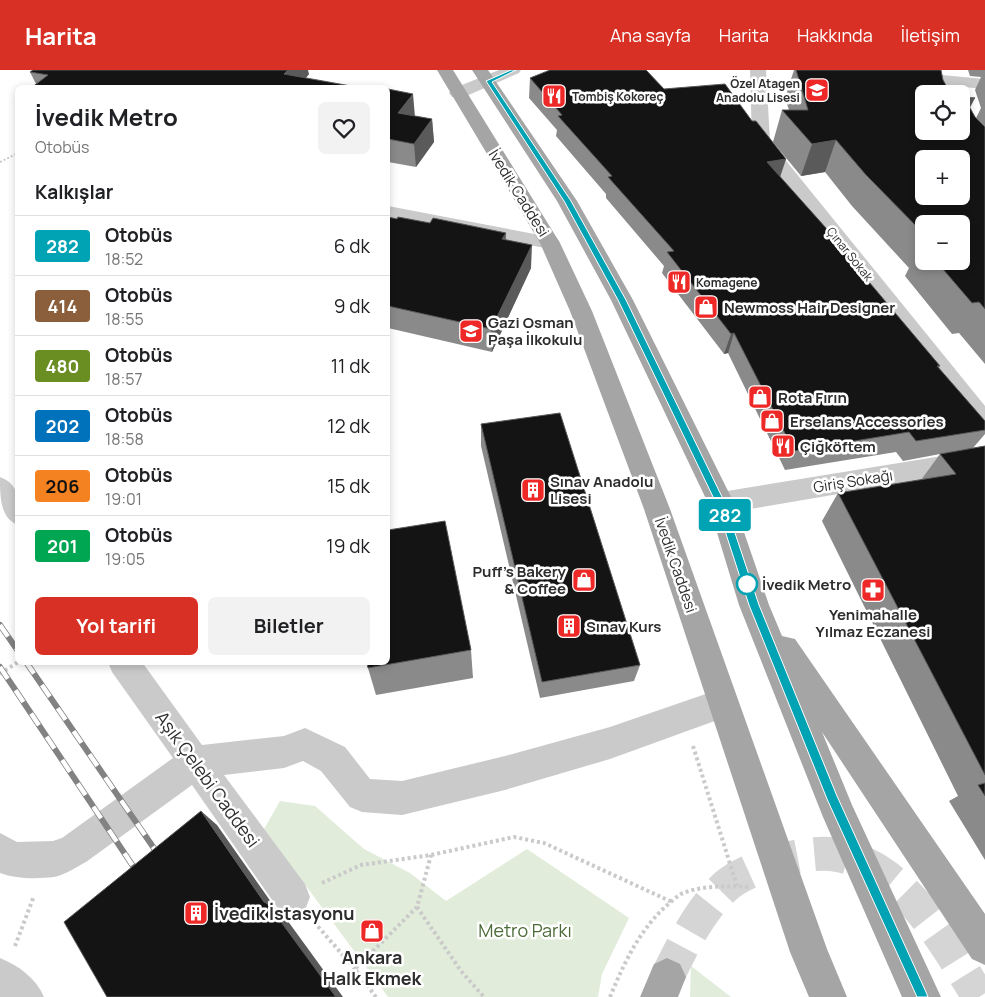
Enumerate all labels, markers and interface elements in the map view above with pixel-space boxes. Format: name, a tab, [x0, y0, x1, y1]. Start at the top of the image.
text: Harita	[25, 19, 97, 52]
text: Ana sayfa	[610, 23, 691, 47]
text: Harita	[719, 23, 769, 47]
text: Hakkında	[797, 23, 873, 47]
text: İletişim	[901, 23, 960, 47]
place label: Özel Atagen Anadolu Lisesi	[716, 75, 800, 106]
school or university icon: Özel Atagen Anadolu Lisesi	[804, 77, 830, 103]
restaurant icon: Tombiş Kokoreç	[541, 83, 567, 109]
map controls	[915, 85, 970, 270]
button: locate	[915, 85, 970, 140]
place label: Tombiş Kokoreç	[572, 88, 664, 105]
text: İvedik Metro	[35, 100, 178, 133]
button: heart	[318, 102, 370, 154]
text: Otobüs	[35, 136, 90, 158]
street label: İvedik Caddesi	[484, 145, 554, 241]
button: +	[915, 150, 970, 205]
text: Kalkışlar	[35, 179, 113, 205]
button: −	[915, 215, 970, 270]
text: Otobüs	[105, 222, 173, 248]
street label: Çınar Sokak	[823, 223, 878, 285]
text: 6 dk	[334, 233, 370, 259]
text: 282	[46, 234, 79, 258]
text: 18:52	[105, 248, 143, 270]
restaurant icon: Komagene	[666, 269, 692, 295]
place label: Komagene	[696, 274, 757, 291]
text: Otobüs	[105, 282, 173, 308]
text: 9 dk	[334, 293, 370, 319]
text: 414	[48, 294, 77, 318]
shop icon: Newmoss Hair Designer	[693, 294, 719, 320]
place label: Newmoss Hair Designer	[724, 297, 895, 318]
text: 18:55	[105, 308, 144, 330]
place label: Gazi Osman Paşa İlkokulu	[488, 312, 582, 350]
school or university icon: Gazi Osman Paşa İlkokulu	[458, 318, 484, 344]
text: Otobüs	[105, 342, 173, 368]
text: 11 dk	[331, 353, 370, 379]
text: 480	[46, 354, 79, 378]
text: 18:57	[105, 368, 143, 390]
shop icon: Rota Fırın	[747, 384, 773, 410]
place label: Rota Fırın	[778, 387, 847, 408]
text: Otobüs	[105, 402, 173, 428]
shop icon: Erselans Accessories	[759, 408, 785, 434]
place label: Erselans Accessories	[790, 411, 944, 432]
text: 12 dk	[327, 413, 370, 439]
text: 202	[46, 414, 79, 438]
text: 18:58	[105, 428, 144, 450]
restaurant icon: Çiğköftem	[770, 433, 796, 459]
place label: Çiğköftem	[800, 436, 876, 457]
text: Otobüs	[105, 462, 173, 488]
street label: Giriş Sokağı	[812, 464, 894, 498]
place label: Sınav Anadolu Lisesi	[550, 471, 653, 509]
text: 15 dk	[327, 473, 370, 499]
text: 206	[46, 474, 79, 498]
building icon: Sınav Anadolu Lisesi	[520, 477, 546, 503]
text: 19:01	[105, 488, 142, 510]
line badge: 282	[696, 499, 754, 531]
text: 282	[709, 503, 741, 527]
street label: İvedik Caddesi	[650, 515, 702, 615]
text: Otobüs	[105, 522, 173, 548]
text: 19 dk	[326, 533, 370, 559]
text: 201	[47, 534, 78, 558]
text: 19:05	[105, 548, 145, 570]
place label: Puff's Bakery & Coffee	[473, 561, 567, 599]
shop icon: Puff's Bakery & Coffee	[571, 567, 597, 593]
marker: İvedik Metro	[736, 573, 758, 595]
place label: İvedik Metro	[762, 574, 851, 595]
pharmacy icon: Yenimahalle Yılmaz Eczanesi	[860, 577, 886, 603]
button: Yol tarifi	[35, 597, 198, 655]
button: Biletler	[208, 597, 370, 655]
place label: Yenimahalle Yılmaz Eczanesi	[816, 604, 930, 642]
building icon: Sınav Kurs	[556, 613, 582, 639]
place label: Sınav Kurs	[586, 616, 661, 637]
street label: Aşık Çelebi Caddesi	[151, 706, 265, 852]
building icon: İvedik İstasyonu	[183, 900, 209, 926]
place label: İvedik İstasyonu	[214, 901, 355, 925]
shop icon: Ankara Halk Ekmek	[359, 918, 385, 944]
park label: Metro Parkı	[478, 918, 572, 942]
place label: Ankara Halk Ekmek	[323, 945, 423, 990]

